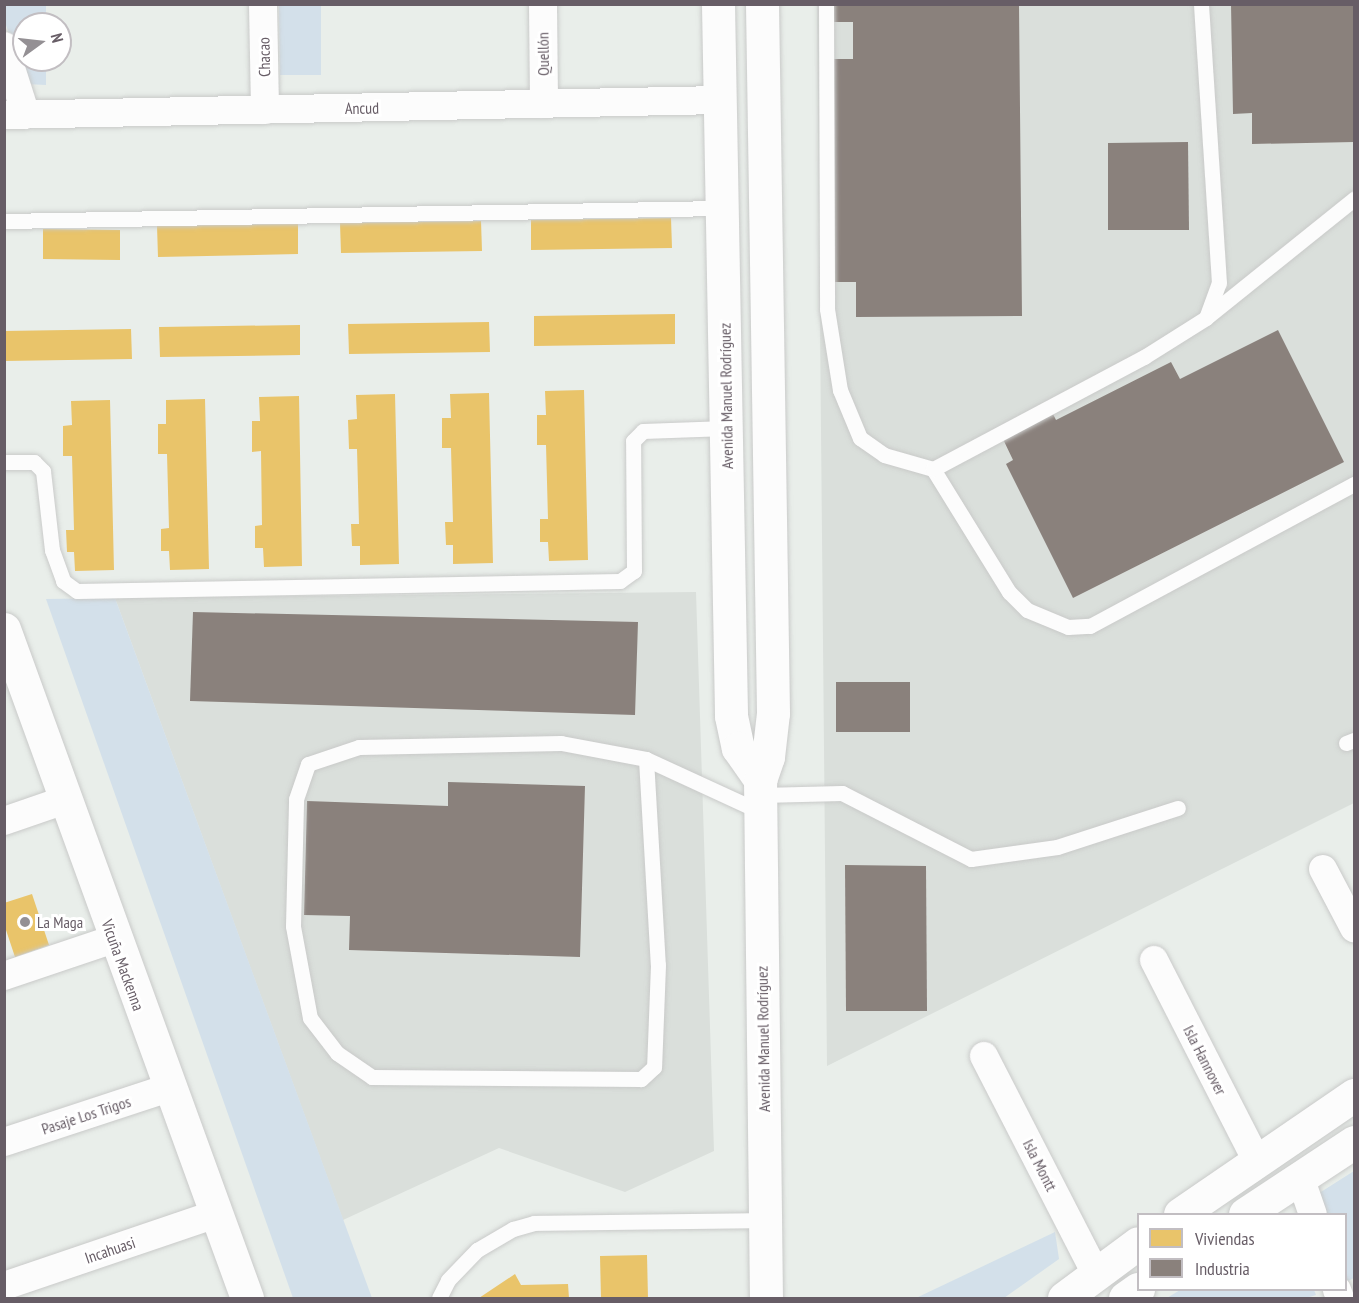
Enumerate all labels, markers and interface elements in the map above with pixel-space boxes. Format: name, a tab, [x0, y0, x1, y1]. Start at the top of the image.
north arrow	[12, 12, 72, 72]
text: N	[47, 31, 68, 45]
street label: Quellón	[533, 32, 553, 76]
street label: Chacao	[254, 37, 274, 77]
street label: Ancud	[345, 98, 379, 118]
street label: Avenida Manuel Rodríguez	[715, 323, 737, 469]
place label: La Maga	[37, 912, 83, 932]
marker: La Maga	[18, 915, 32, 929]
street label: Vicuña Mackenna	[98, 917, 148, 1013]
street label: Avenida Manuel Rodríguez	[752, 966, 774, 1112]
street label: Isla Hannover	[1179, 1022, 1231, 1098]
street label: Pasaje Los Trigos	[39, 1092, 133, 1138]
street label: Isla Montt	[1019, 1136, 1061, 1194]
legend	[1137, 1213, 1347, 1291]
text: Viviendas	[1195, 1227, 1255, 1250]
street label: Incahuasi	[82, 1232, 138, 1268]
text: Industria	[1195, 1257, 1250, 1280]

